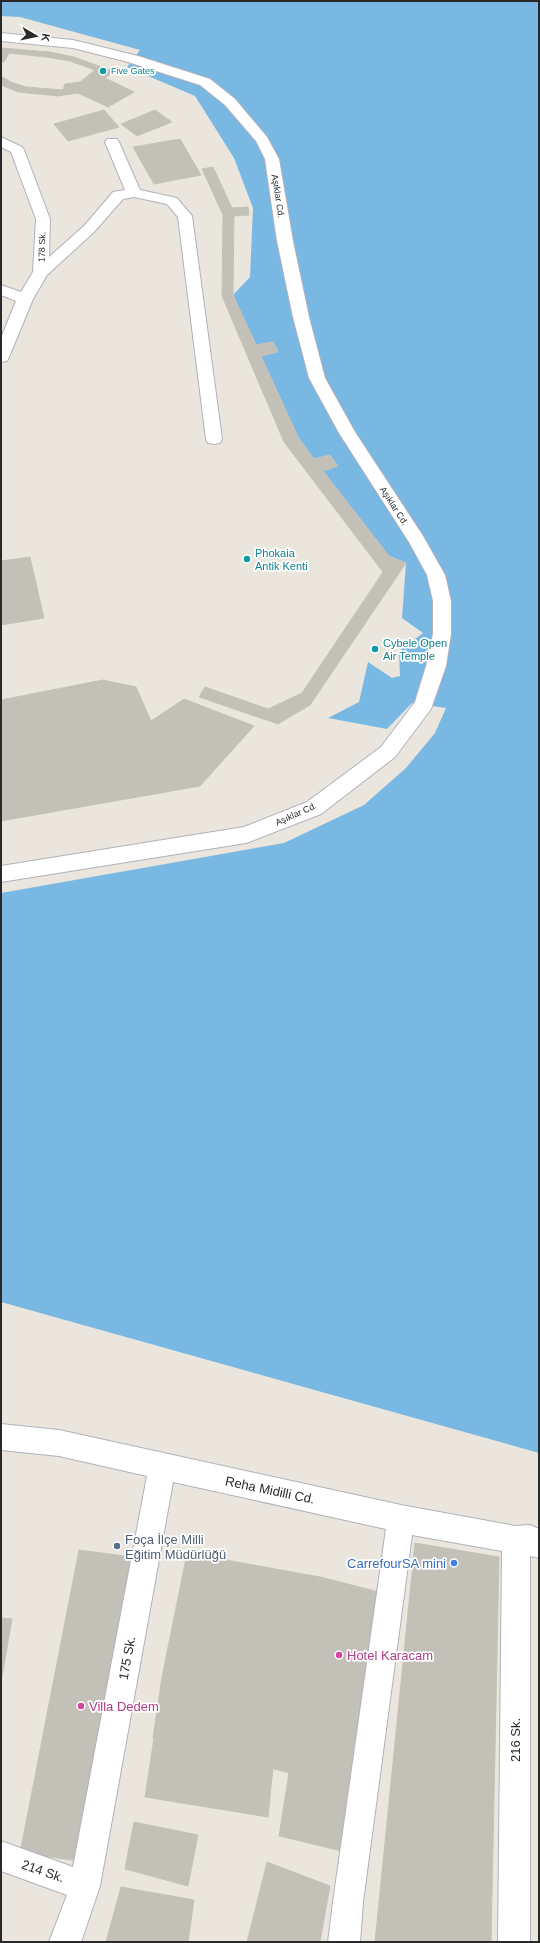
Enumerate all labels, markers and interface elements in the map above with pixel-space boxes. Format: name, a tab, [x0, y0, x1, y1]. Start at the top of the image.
north arrow	[16, 16, 56, 56]
text: K	[39, 33, 52, 42]
marker: Five Gates	[98, 66, 108, 76]
place label: Five Gates	[111, 66, 155, 76]
street label: Aşıklar Cd.	[270, 173, 286, 219]
street label: 178 Sk.	[36, 232, 48, 262]
street label: Aşıklar Cd.	[378, 485, 410, 527]
place label: Phokaia Antik Kenti	[255, 547, 308, 572]
marker: Phokaia Antik Kenti	[242, 554, 252, 564]
place label: Cybele Open Air Temple	[383, 637, 447, 662]
marker: Cybele Open Air Temple	[370, 644, 380, 654]
street label: Aşıklar Cd.	[274, 800, 318, 828]
street label: Reha Midilli Cd.	[224, 1473, 316, 1507]
place label: Foça İlçe Milli Eğitim Müdürlüğü	[125, 1532, 226, 1562]
marker: Foça İlçe Milli Eğitim Müdürlüğü	[112, 1541, 122, 1551]
place label: CarrefourSA mini	[347, 1556, 446, 1571]
marker: CarrefourSA mini	[449, 1558, 459, 1568]
street label: 175 Sk.	[116, 1635, 138, 1681]
place label: Hotel Karacam	[347, 1648, 433, 1663]
marker: Hotel Karacam	[334, 1650, 344, 1660]
place label: Villa Dedem	[89, 1699, 159, 1714]
marker: Villa Dedem	[76, 1701, 86, 1711]
street label: 216 Sk.	[508, 1718, 523, 1762]
street label: 214 Sk.	[20, 1857, 66, 1885]

